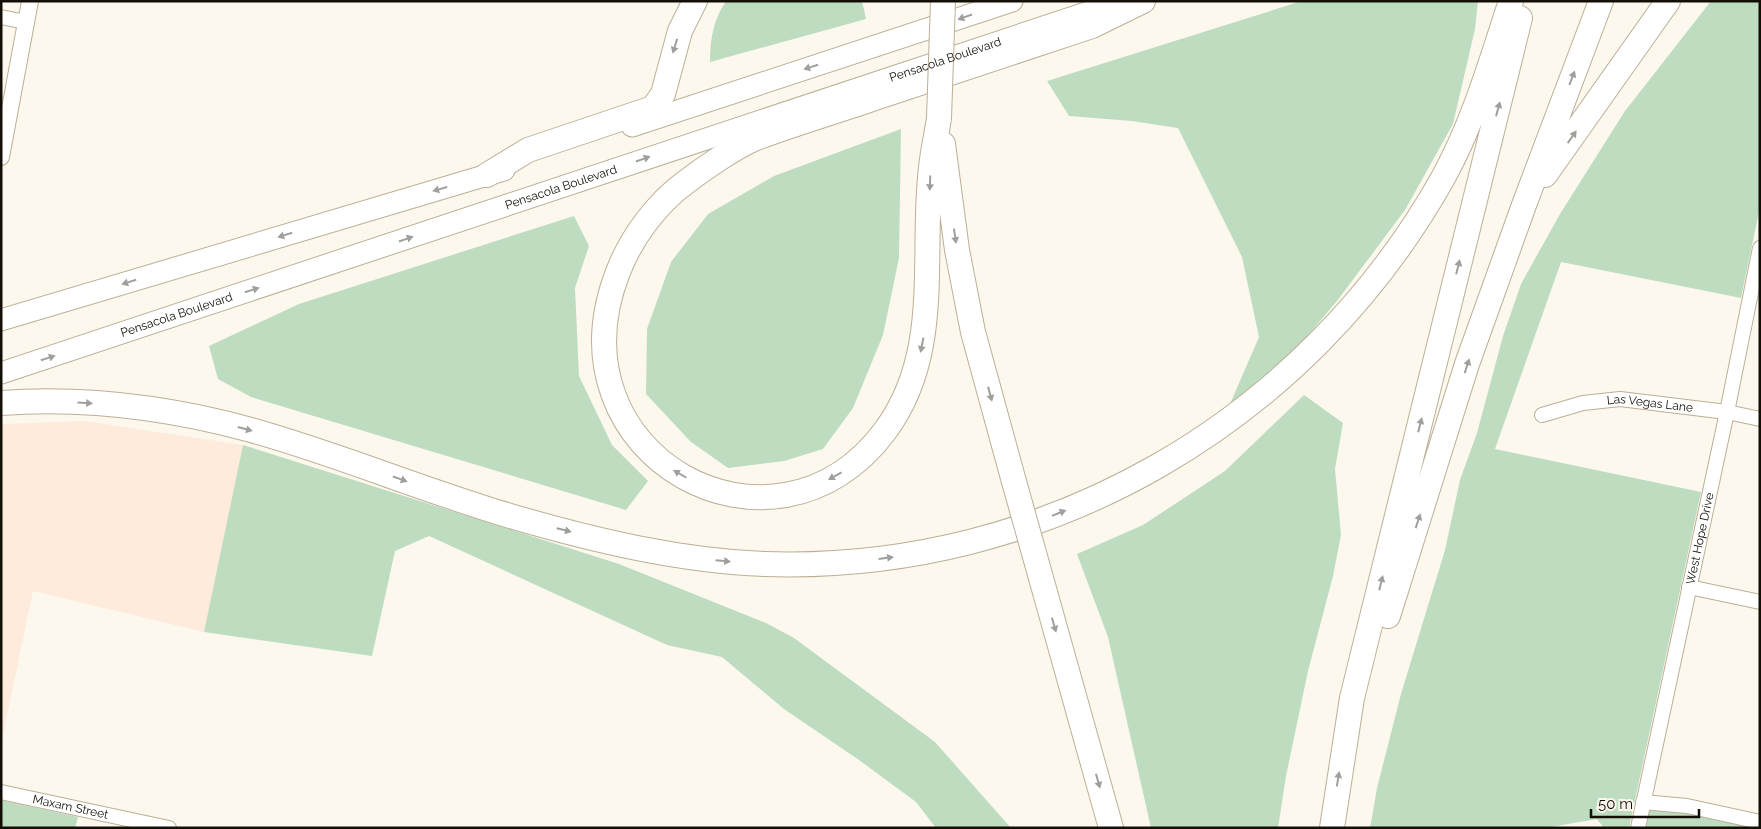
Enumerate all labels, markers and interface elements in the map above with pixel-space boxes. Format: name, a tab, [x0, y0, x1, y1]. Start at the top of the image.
one-way arrow	[958, 13, 973, 21]
street label: Pensacola Boulevard	[888, 35, 1003, 85]
one-way arrow	[671, 38, 679, 53]
one-way arrow	[803, 64, 818, 72]
one-way arrow	[1568, 70, 1576, 85]
one-way arrow	[1494, 102, 1502, 117]
one-way arrow	[1567, 130, 1577, 143]
one-way arrow	[636, 155, 651, 163]
street label: Pensacola Boulevard	[503, 162, 619, 212]
one-way arrow	[925, 176, 933, 192]
one-way arrow	[433, 185, 448, 193]
one-way arrow	[951, 228, 959, 244]
one-way arrow	[277, 232, 292, 240]
one-way arrow	[399, 234, 414, 242]
one-way arrow	[1455, 259, 1463, 274]
one-way arrow	[121, 278, 136, 286]
one-way arrow	[245, 286, 260, 294]
street label: Pensacola Boulevard	[119, 290, 234, 340]
one-way arrow	[918, 338, 926, 353]
one-way arrow	[40, 354, 55, 361]
one-way arrow	[1463, 358, 1471, 373]
one-way arrow	[986, 387, 994, 402]
street label: Las Vegas Lane	[1606, 392, 1694, 415]
one-way arrow	[77, 399, 93, 407]
one-way arrow	[1416, 417, 1424, 432]
one-way arrow	[237, 425, 253, 433]
one-way arrow	[673, 470, 686, 479]
one-way arrow	[827, 472, 842, 480]
one-way arrow	[392, 476, 407, 483]
street label: West Hope Drive	[1683, 491, 1717, 586]
one-way arrow	[1052, 509, 1067, 517]
one-way arrow	[1414, 513, 1422, 528]
one-way arrow	[557, 526, 572, 534]
one-way arrow	[878, 554, 894, 562]
one-way arrow	[716, 557, 732, 565]
one-way arrow	[1377, 575, 1385, 590]
one-way arrow	[1051, 617, 1059, 632]
one-way arrow	[1335, 771, 1343, 787]
one-way arrow	[1094, 774, 1102, 789]
scale bar	[1591, 786, 1698, 818]
street label: Maxam Street	[31, 792, 110, 822]
text: 50 m	[1598, 795, 1633, 813]

